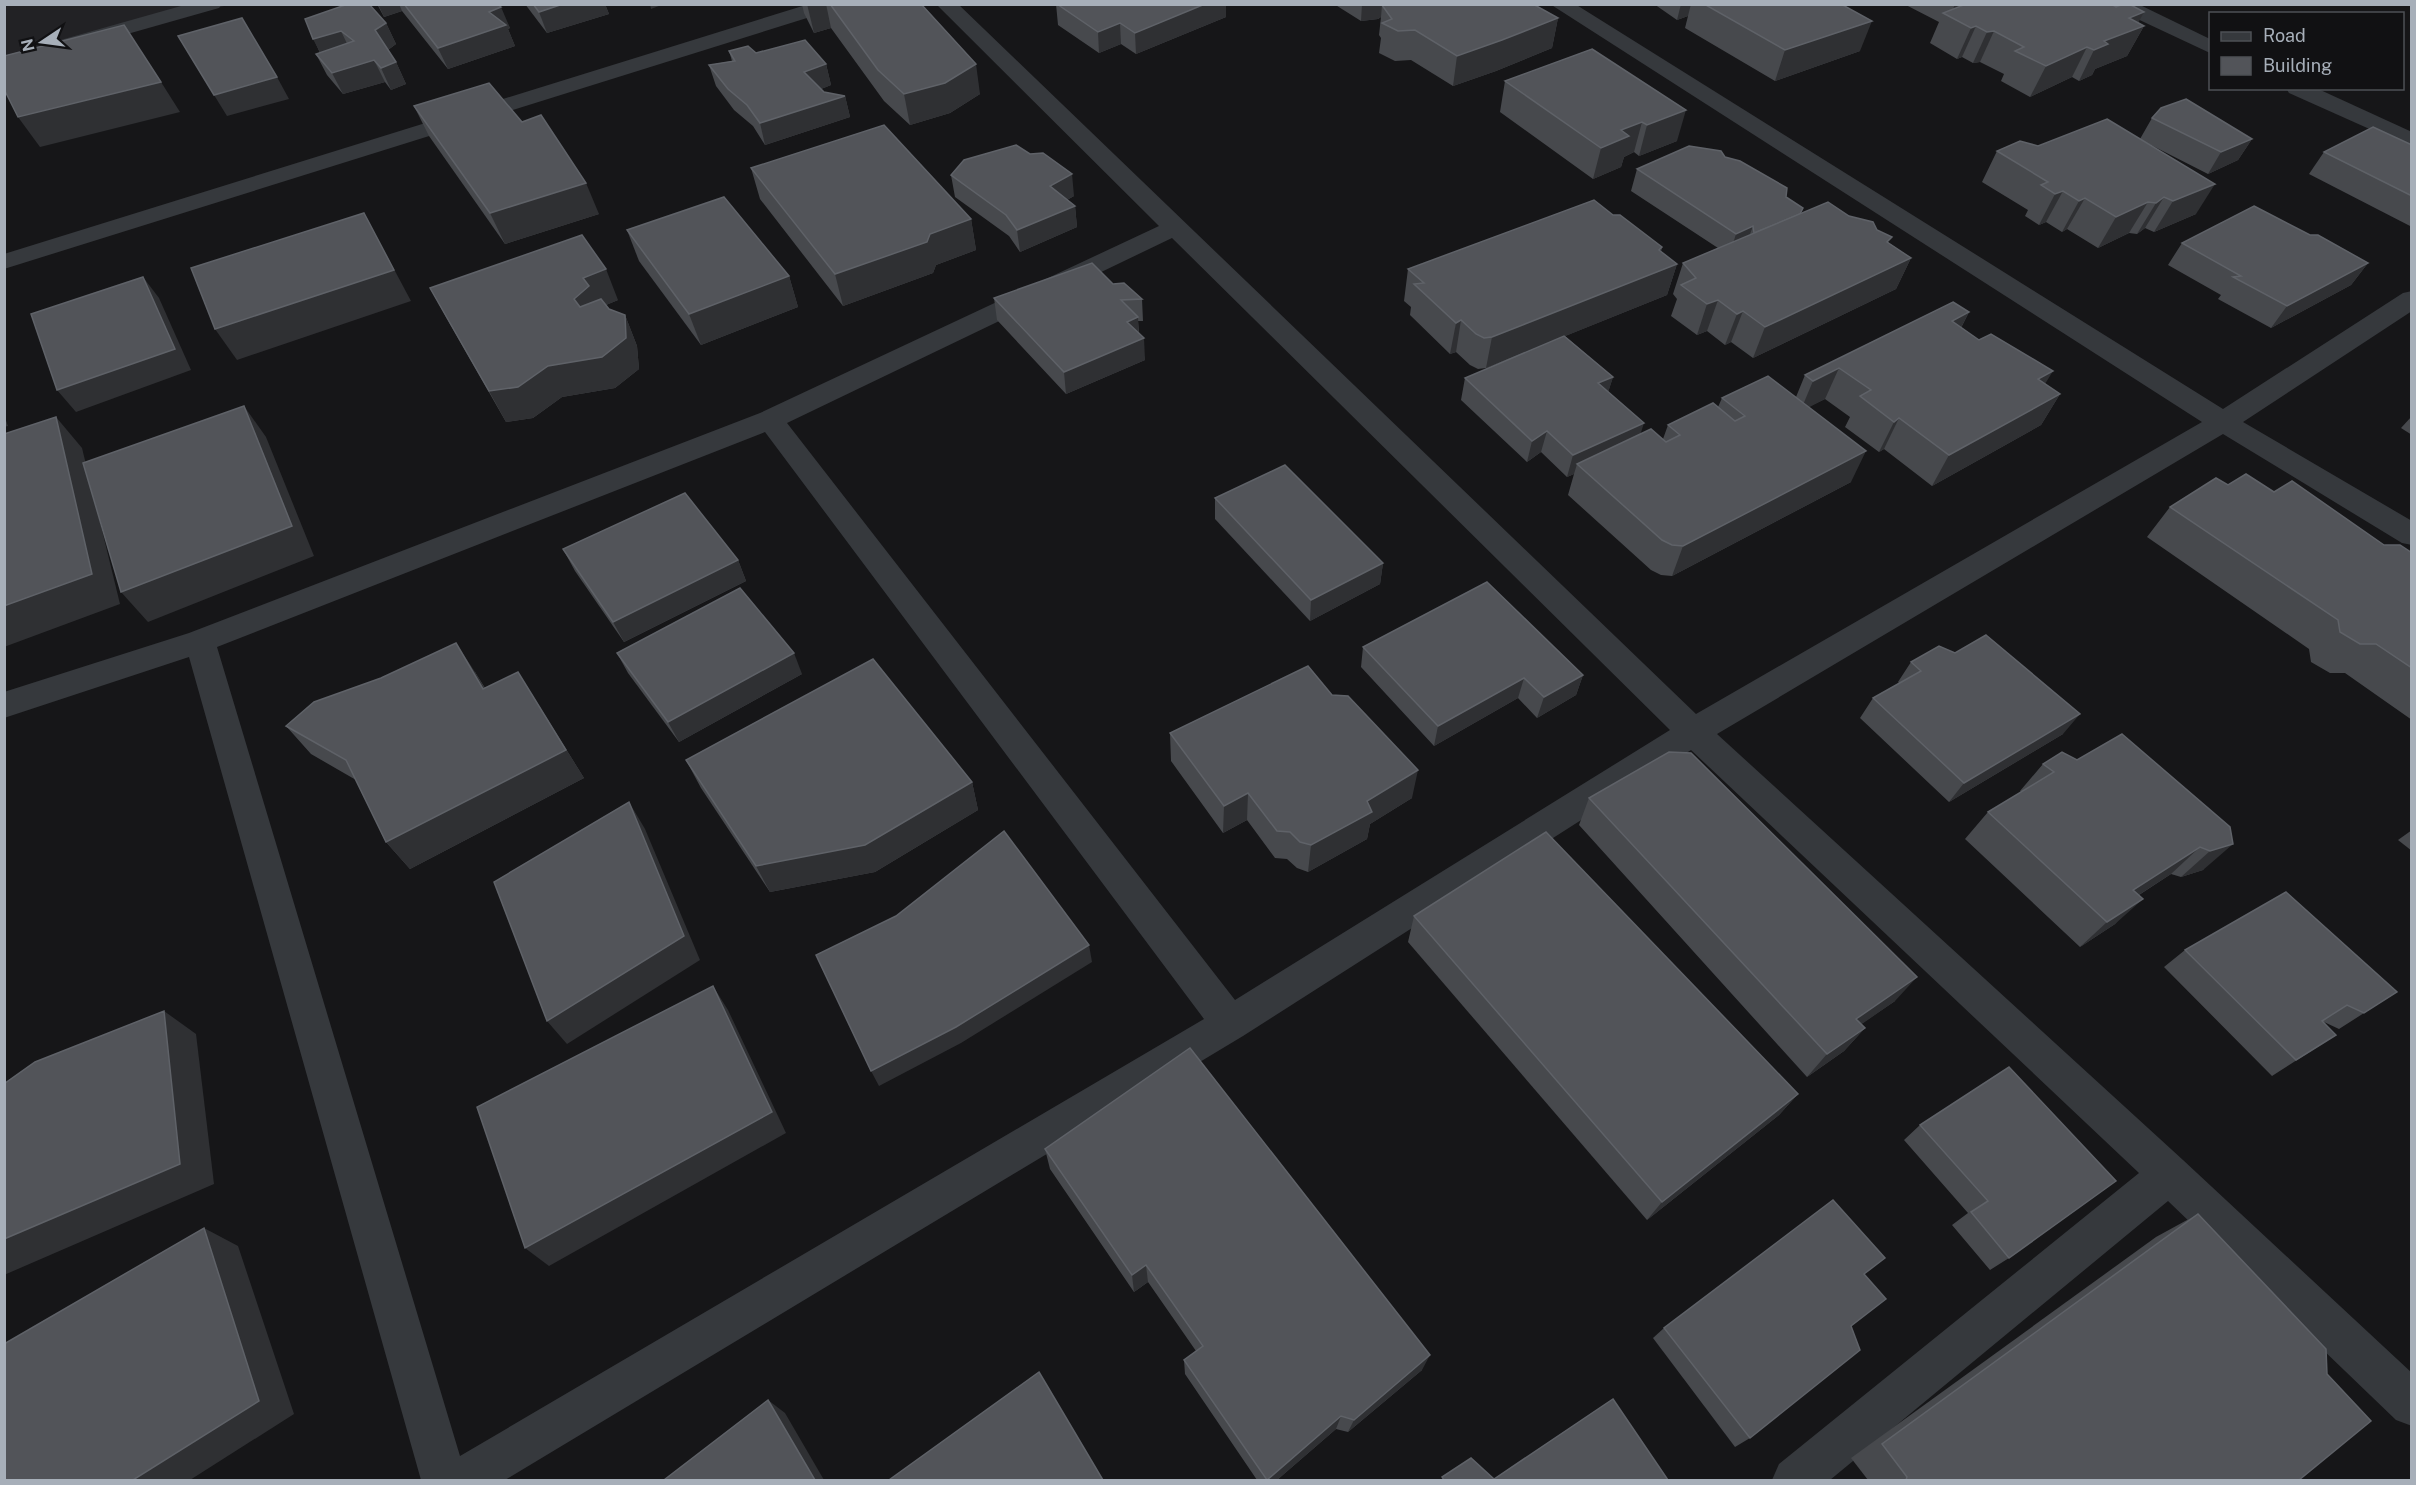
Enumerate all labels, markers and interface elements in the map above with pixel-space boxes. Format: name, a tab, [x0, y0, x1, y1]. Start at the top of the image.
north arrow	[12, 12, 72, 72]
legend	[2209, 12, 2404, 90]
text: Road	[2263, 25, 2306, 46]
text: N	[17, 37, 39, 53]
text: Building	[2263, 55, 2332, 76]

